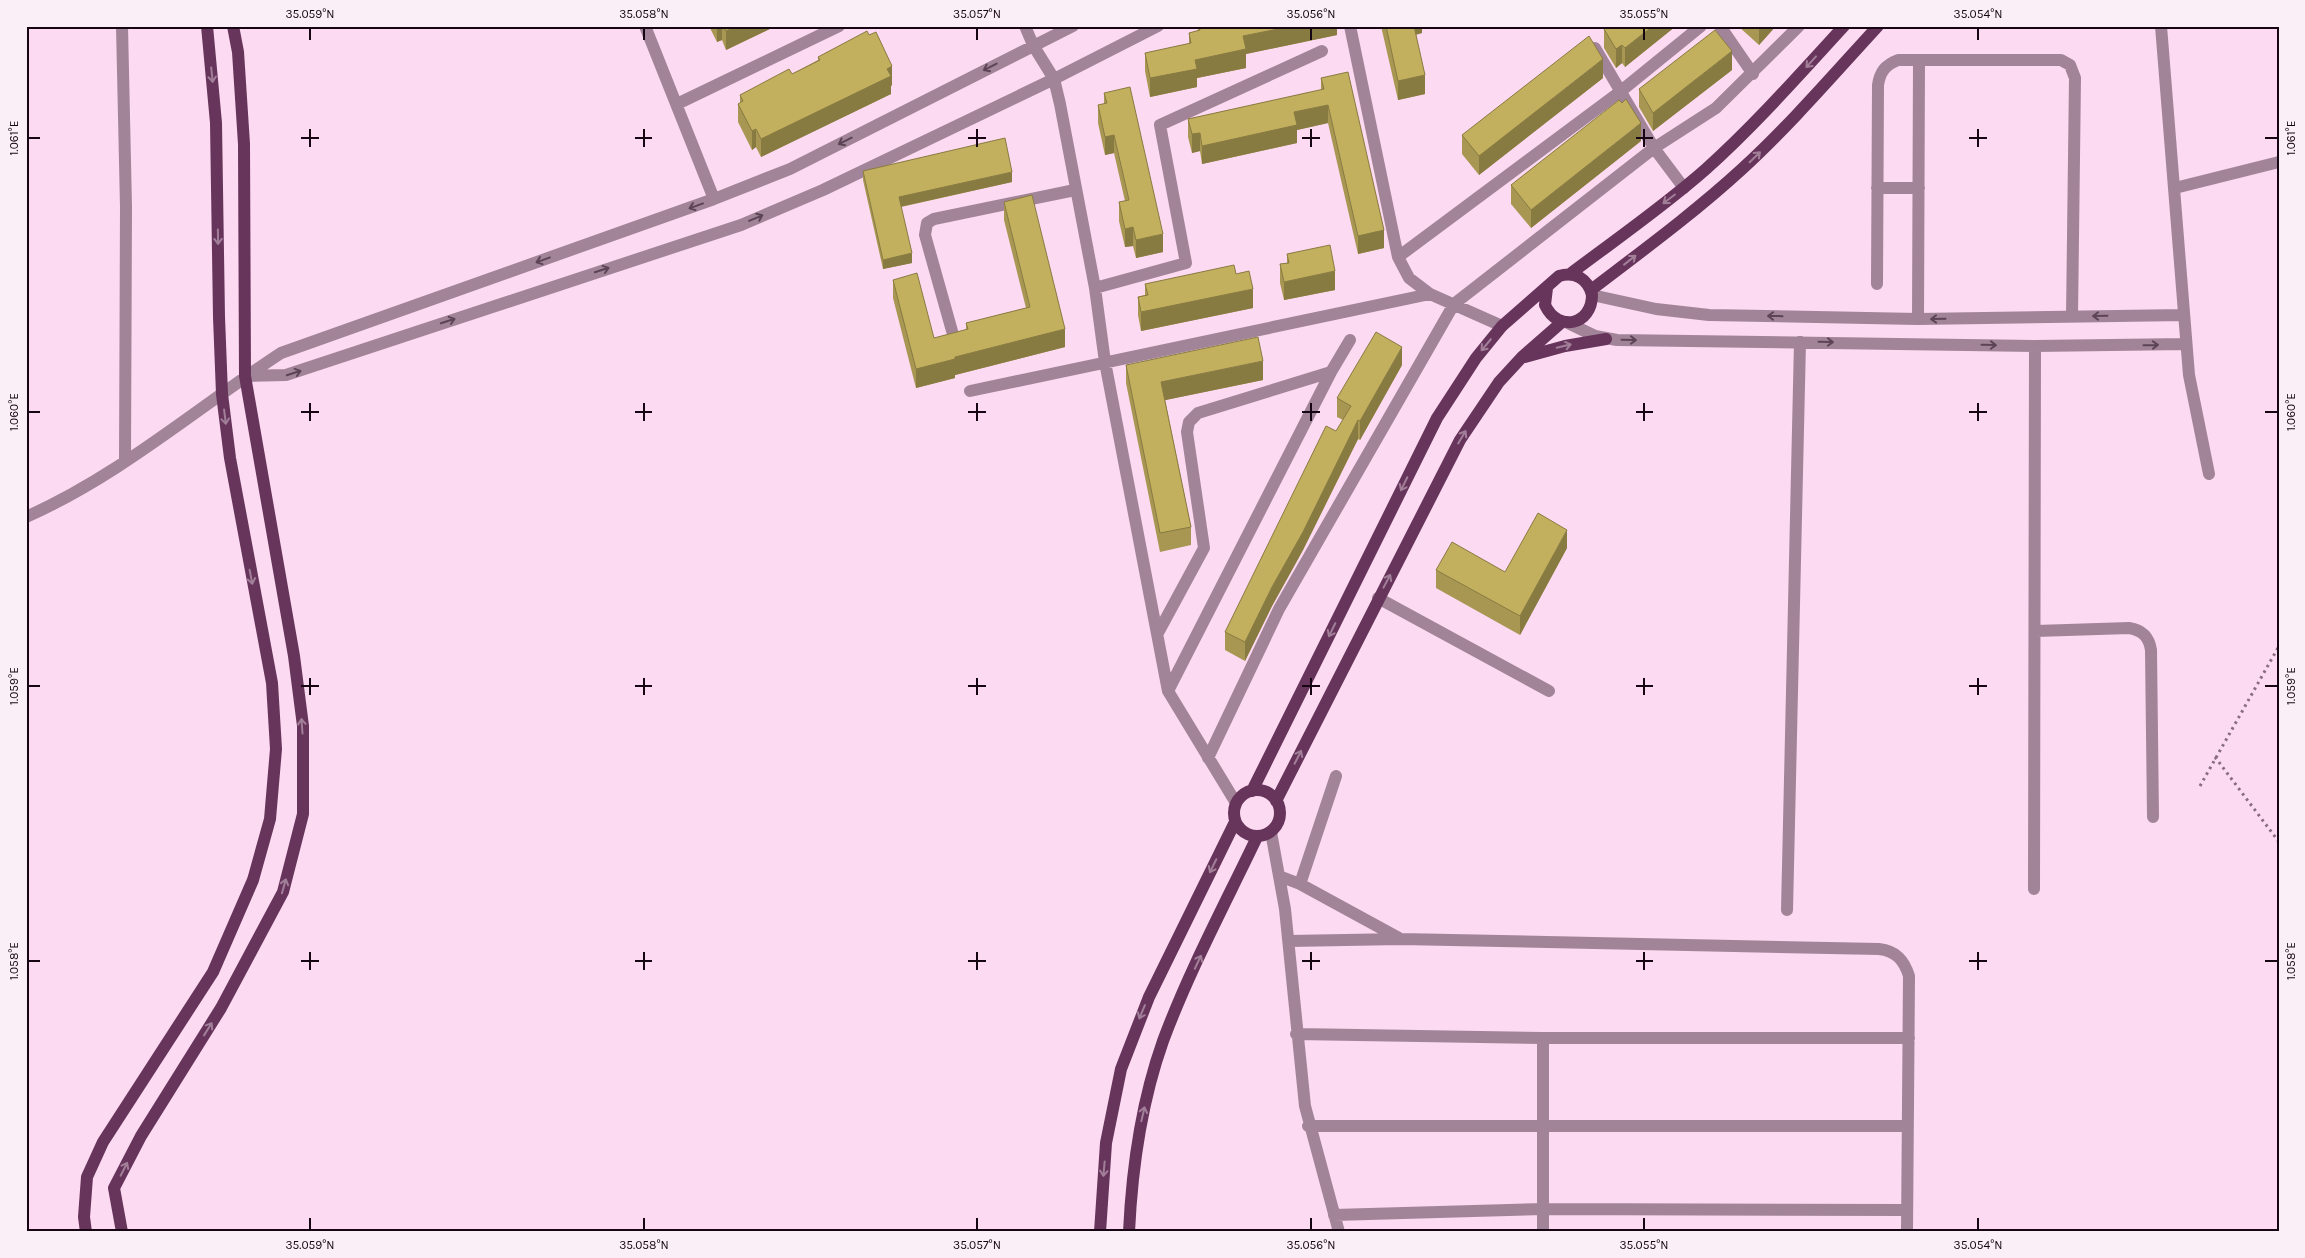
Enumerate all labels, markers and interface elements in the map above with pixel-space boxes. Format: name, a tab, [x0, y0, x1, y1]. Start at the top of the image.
text: 35.059°N	[285, 7, 335, 21]
text: 35.058°N	[619, 7, 669, 21]
text: 35.057°N	[953, 7, 1001, 21]
text: 35.056°N	[1286, 7, 1336, 21]
text: 35.055°N	[1620, 7, 1668, 21]
text: 35.054°N	[1954, 7, 2002, 21]
one-way arrow	[1805, 56, 1817, 69]
one-way arrow	[983, 63, 998, 72]
one-way arrow	[207, 66, 217, 82]
text: 1.061°E	[7, 121, 21, 155]
text: 1.061°E	[2284, 121, 2298, 155]
one-way arrow	[838, 137, 853, 146]
one-way arrow	[1748, 151, 1761, 163]
one-way arrow	[1662, 194, 1676, 204]
one-way arrow	[689, 202, 704, 211]
one-way arrow	[748, 213, 763, 223]
one-way arrow	[213, 228, 223, 245]
one-way arrow	[1623, 255, 1636, 266]
one-way arrow	[536, 256, 551, 265]
one-way arrow	[594, 265, 609, 274]
one-way arrow	[2092, 311, 2108, 321]
one-way arrow	[1767, 312, 1783, 321]
one-way arrow	[1930, 314, 1946, 324]
one-way arrow	[439, 315, 455, 325]
one-way arrow	[1620, 335, 1637, 345]
one-way arrow	[1818, 337, 1834, 347]
one-way arrow	[1481, 338, 1492, 351]
one-way arrow	[1980, 340, 1997, 350]
one-way arrow	[2143, 340, 2159, 349]
one-way arrow	[1555, 341, 1571, 350]
one-way arrow	[285, 367, 301, 377]
text: 1.060°E	[7, 393, 21, 431]
text: 1.060°E	[2284, 393, 2298, 431]
one-way arrow	[220, 408, 230, 424]
one-way arrow	[1458, 430, 1468, 444]
one-way arrow	[1399, 477, 1409, 492]
one-way arrow	[247, 569, 256, 585]
one-way arrow	[1382, 573, 1392, 588]
one-way arrow	[1326, 622, 1336, 637]
text: 1.059°E	[7, 667, 21, 705]
text: 1.059°E	[2284, 667, 2298, 705]
one-way arrow	[297, 718, 307, 734]
one-way arrow	[1294, 750, 1303, 765]
one-way arrow	[1208, 858, 1218, 873]
one-way arrow	[280, 878, 289, 894]
text: 1.058°E	[7, 942, 21, 980]
text: 1.058°E	[2284, 942, 2298, 980]
one-way arrow	[1194, 955, 1203, 970]
one-way arrow	[1137, 1004, 1147, 1019]
one-way arrow	[203, 1023, 213, 1037]
one-way arrow	[1139, 1107, 1148, 1123]
one-way arrow	[119, 1161, 129, 1176]
one-way arrow	[1099, 1161, 1108, 1177]
text: 35.059°N	[285, 1238, 335, 1252]
text: 35.058°N	[619, 1238, 669, 1252]
text: 35.057°N	[953, 1238, 1001, 1252]
text: 35.056°N	[1286, 1238, 1336, 1252]
text: 35.055°N	[1620, 1238, 1668, 1252]
text: 35.054°N	[1954, 1238, 2002, 1252]

